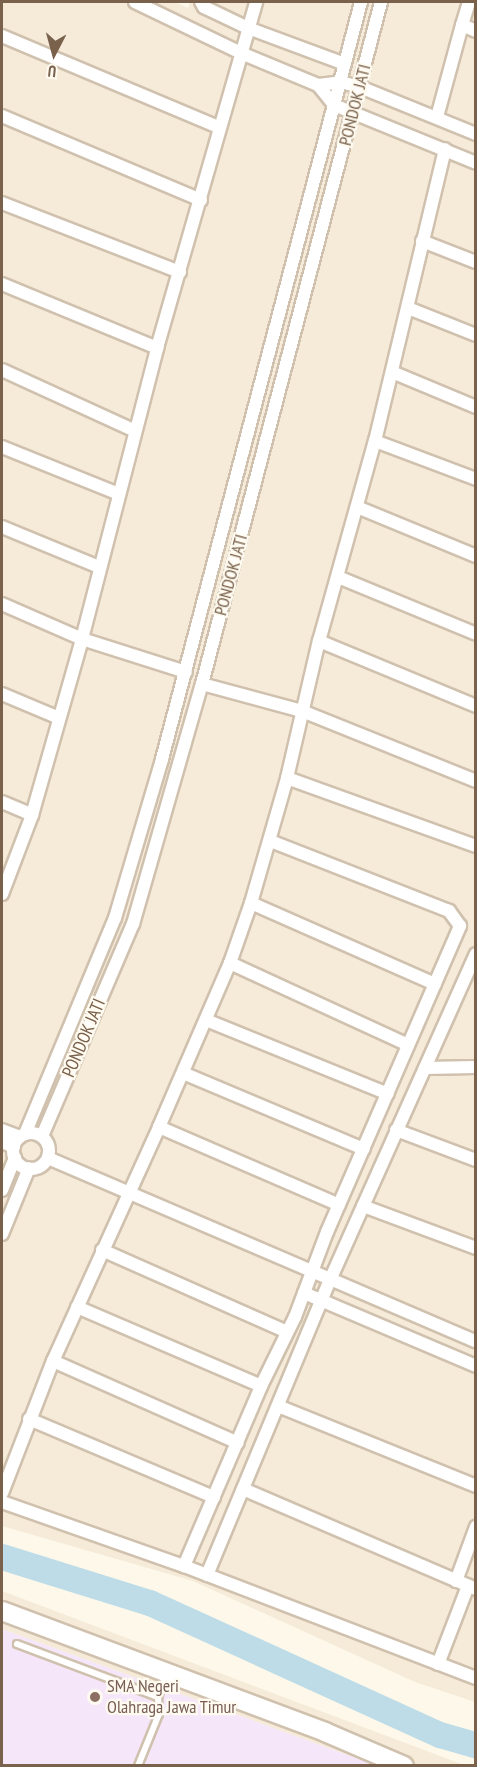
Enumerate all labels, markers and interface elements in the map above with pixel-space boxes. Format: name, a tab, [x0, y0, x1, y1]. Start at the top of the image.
north arrow	[24, 24, 84, 84]
text: U	[47, 62, 57, 82]
street label: PONDOK JATI	[334, 62, 376, 148]
street label: PONDOK JATI	[210, 532, 252, 618]
street label: PONDOK JATI	[58, 995, 110, 1081]
place label: SMA Negeri Olahraga Jawa Timur	[107, 1676, 237, 1718]
marker: SMA Negeri Olahraga Jawa Timur	[88, 1690, 102, 1704]

